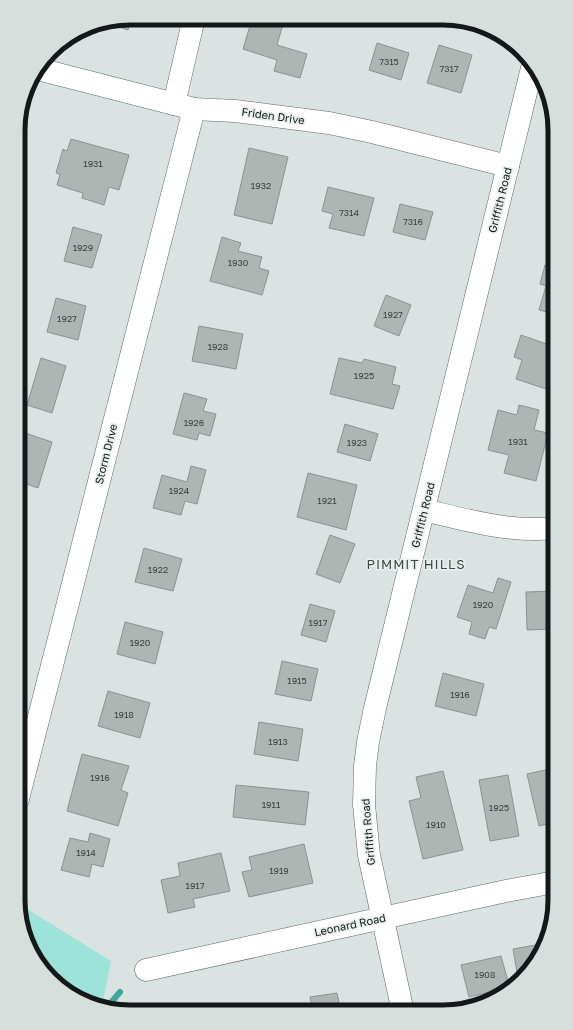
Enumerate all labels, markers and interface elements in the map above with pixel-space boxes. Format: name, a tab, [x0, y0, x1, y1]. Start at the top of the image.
house number: 7315	[379, 56, 399, 67]
house number: 7317	[439, 63, 459, 74]
street label: Friden Drive	[241, 105, 306, 126]
house number: 1931	[83, 158, 103, 169]
street label: Griffith Road	[485, 166, 514, 234]
house number: 1932	[251, 180, 271, 191]
house number: 7314	[339, 207, 359, 218]
house number: 7316	[403, 216, 423, 227]
house number: 1929	[73, 242, 93, 253]
house number: 1930	[228, 257, 249, 268]
house number: 1927	[383, 309, 403, 320]
house number: 1927	[57, 313, 77, 324]
house number: 1928	[208, 341, 228, 352]
house number: 1925	[354, 370, 374, 381]
house number: 1926	[184, 417, 204, 428]
street label: Storm Drive	[92, 422, 119, 485]
house number: 1931	[508, 436, 528, 447]
house number: 1923	[347, 437, 367, 448]
street label: Griffith Road	[408, 481, 437, 549]
house number: 1924	[169, 485, 190, 496]
house number: 1921	[317, 495, 337, 506]
district label: PIMMIT HILLS	[366, 556, 466, 572]
house number: 1922	[148, 564, 168, 575]
house number: 1920	[473, 599, 494, 610]
house number: 1917	[309, 617, 328, 628]
house number: 1920	[130, 637, 151, 648]
house number: 1915	[287, 675, 307, 686]
house number: 1916	[450, 689, 470, 700]
house number: 1918	[114, 709, 134, 720]
house number: 1913	[268, 736, 288, 747]
house number: 1916	[90, 772, 110, 783]
street label: Griffith Road	[358, 798, 377, 866]
house number: 1911	[262, 799, 281, 810]
house number: 1925	[489, 802, 509, 813]
house number: 1910	[426, 819, 446, 830]
house number: 1914	[76, 847, 96, 858]
house number: 1919	[269, 865, 289, 876]
house number: 1917	[186, 880, 205, 891]
street label: Leonard Road	[313, 911, 387, 938]
house number: 1908	[475, 969, 495, 980]

